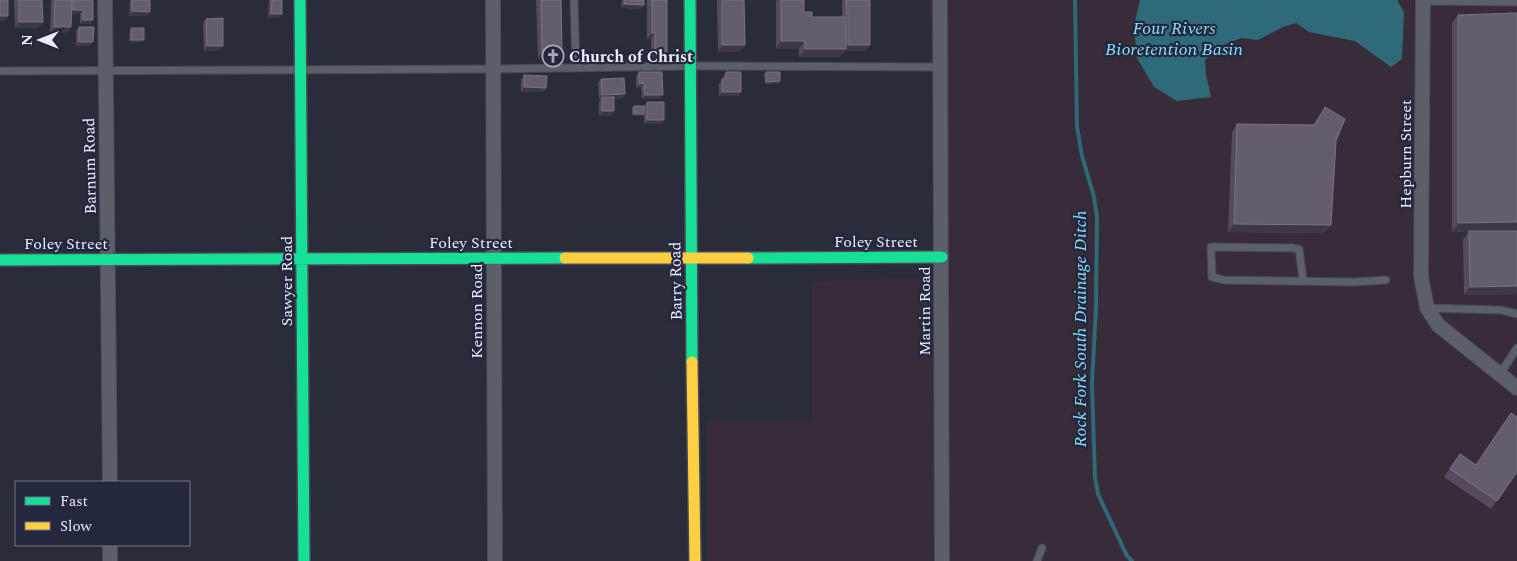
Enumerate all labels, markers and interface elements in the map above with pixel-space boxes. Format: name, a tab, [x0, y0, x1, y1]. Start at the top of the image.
north arrow	[15, 15, 65, 65]
water label: Four Rivers Bioretention Basin	[1105, 15, 1243, 63]
text: N	[17, 34, 38, 46]
church icon: Church of Christ	[541, 44, 565, 68]
place label: Church of Christ	[569, 45, 693, 69]
street label: Hepburn Street	[1394, 99, 1418, 209]
street label: Barnum Road	[77, 117, 103, 215]
water label: Rock Fork South Drainage Ditch	[1067, 211, 1094, 448]
street label: Foley Street	[834, 230, 918, 254]
street label: Foley Street	[429, 231, 513, 255]
street label: Foley Street	[24, 232, 108, 256]
street label: Sawyer Road	[275, 236, 299, 326]
street label: Barry Road	[663, 241, 689, 321]
street label: Kennon Road	[465, 263, 489, 359]
street label: Martin Road	[913, 266, 937, 356]
legend	[15, 481, 190, 546]
text: Fast	[60, 490, 88, 513]
text: Slow	[60, 515, 92, 538]

